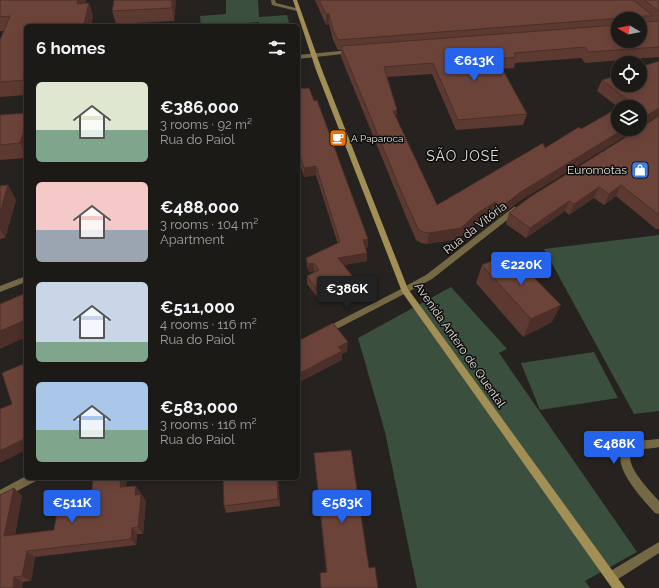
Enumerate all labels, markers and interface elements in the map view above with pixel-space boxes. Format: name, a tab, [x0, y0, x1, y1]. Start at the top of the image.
north arrow	[611, 12, 647, 48]
map controls	[611, 12, 647, 136]
icon: filters	[266, 37, 288, 59]
text: 6 homes	[36, 38, 105, 58]
pin: €613K	[446, 48, 502, 82]
text: €613K	[454, 53, 494, 68]
button: locate	[611, 56, 647, 92]
text: €386,000	[160, 97, 239, 117]
icon: home	[68, 98, 116, 146]
button: layers	[611, 100, 647, 136]
text: 3 rooms · 92 m²	[160, 117, 252, 132]
cafe icon: A Paparoca	[328, 128, 348, 148]
text: Rua do Paiol	[160, 132, 235, 147]
place label: A Paparoca	[351, 133, 403, 144]
district label: SÃO JOSÉ	[426, 147, 500, 164]
shop icon: Euromotas	[630, 160, 650, 180]
place label: Euromotas	[567, 163, 627, 177]
text: €488,000	[160, 197, 239, 217]
icon: home	[68, 198, 116, 246]
street label: Rua da Vitória	[441, 199, 509, 257]
text: 3 rooms · 104 m²	[160, 217, 258, 232]
text: Apartment	[160, 232, 224, 247]
pin: €220K	[493, 252, 549, 286]
text: €220K	[500, 257, 542, 272]
pin: €386K	[319, 276, 375, 310]
street label: Avenida Antero de Quental	[412, 280, 509, 411]
text: €386K	[326, 281, 368, 296]
text: €511,000	[160, 297, 235, 317]
icon: home	[68, 298, 116, 346]
text: 4 rooms · 116 m²	[160, 317, 257, 332]
text: Rua do Paiol	[160, 332, 235, 347]
text: €583,000	[160, 397, 238, 417]
icon: home	[68, 398, 116, 446]
text: 3 rooms · 116 m²	[160, 417, 257, 432]
pin: €488K	[586, 431, 642, 465]
text: Rua do Paiol	[160, 432, 235, 447]
text: €488K	[593, 436, 635, 451]
pin: €511K	[44, 490, 100, 524]
pin: €583K	[314, 490, 370, 524]
text: €511K	[52, 495, 92, 510]
text: €583K	[321, 495, 363, 510]

